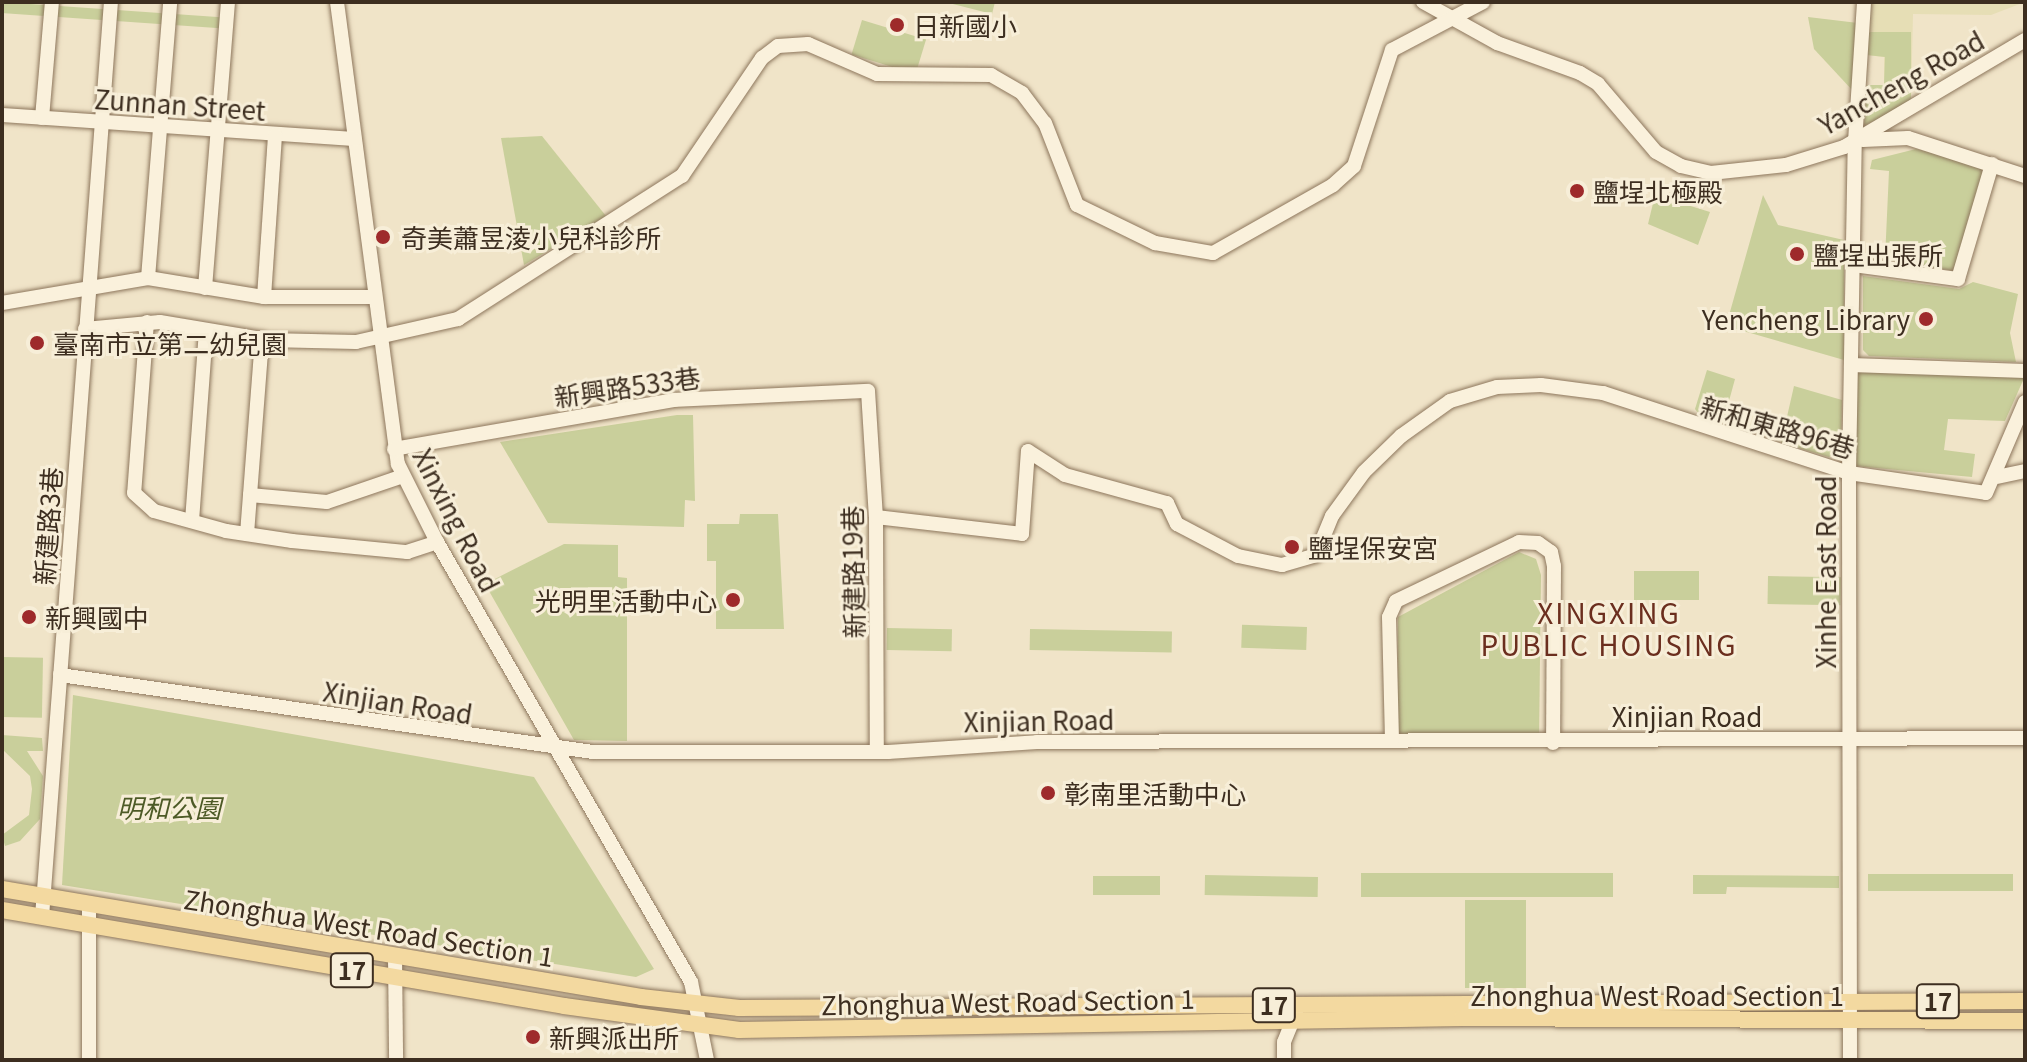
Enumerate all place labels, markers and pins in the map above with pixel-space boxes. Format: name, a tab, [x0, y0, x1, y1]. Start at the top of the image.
place label: 日新國小	[913, 9, 1017, 41]
marker: 日新國小	[888, 16, 906, 34]
place label: 鹽埕北極殿	[1593, 175, 1723, 207]
marker: 鹽埕北極殿	[1568, 182, 1586, 200]
place label: 奇美蕭昱淩小兒科診所	[401, 221, 661, 253]
marker: 奇美蕭昱淩小兒科診所	[372, 226, 394, 248]
place label: 鹽埕出張所	[1813, 238, 1943, 270]
marker: 鹽埕出張所	[1788, 245, 1806, 263]
place label: Yencheng Library	[1702, 303, 1910, 335]
marker: Yencheng Library	[1917, 310, 1935, 328]
place label: 臺南市立第二幼兒園	[53, 327, 287, 359]
marker: 臺南市立第二幼兒園	[28, 334, 46, 352]
place label: 鹽埕保安宮	[1308, 531, 1438, 563]
marker: 鹽埕保安宮	[1283, 538, 1301, 556]
place label: 光明里活動中心	[535, 584, 717, 616]
marker: 光明里活動中心	[724, 591, 742, 609]
place label: 新興國中	[45, 601, 149, 633]
marker: 新興國中	[20, 608, 38, 626]
place label: 彰南里活動中心	[1064, 777, 1246, 809]
marker: 彰南里活動中心	[1039, 784, 1057, 802]
place label: 新興派出所	[549, 1021, 679, 1053]
marker: 新興派出所	[524, 1028, 542, 1046]

